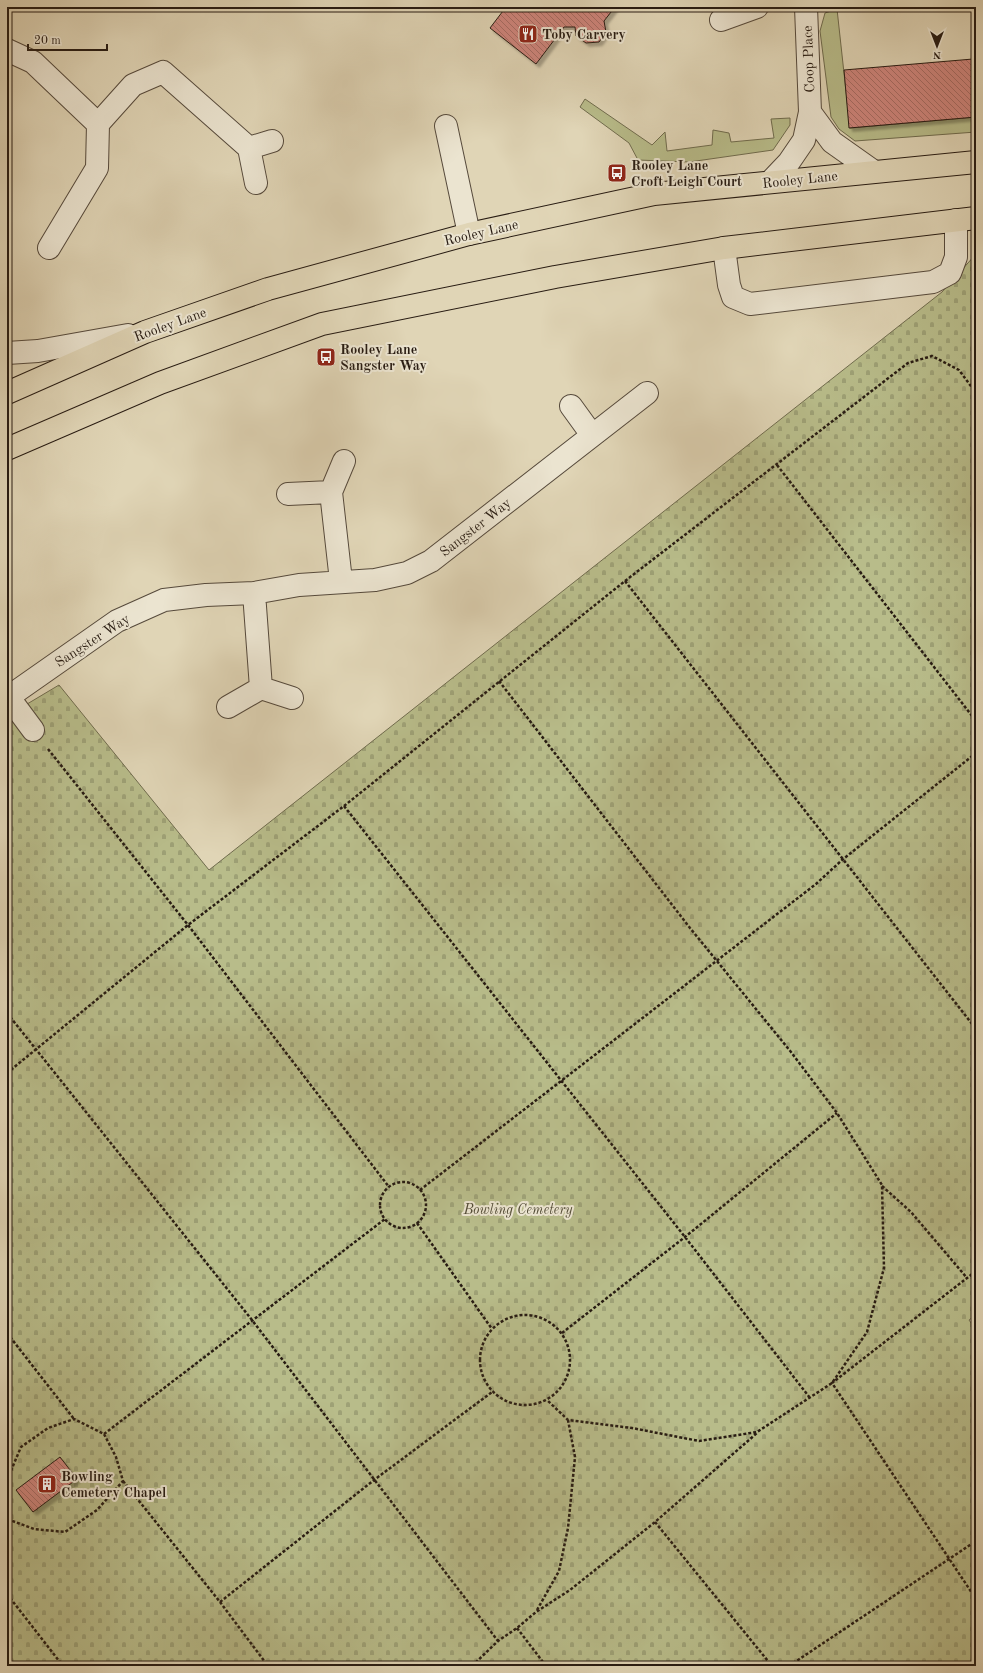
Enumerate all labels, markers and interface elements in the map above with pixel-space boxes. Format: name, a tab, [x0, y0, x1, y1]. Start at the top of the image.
restaurant icon: Toby Carvery	[517, 23, 539, 45]
street label: Coop Place	[801, 25, 817, 93]
scale bar	[28, 26, 107, 52]
north arrow	[917, 26, 957, 66]
place label: Toby Carvery	[542, 28, 626, 42]
text: 20 m	[34, 35, 61, 47]
text: N	[932, 49, 941, 60]
place label: Rooley Lane Croft Leigh Court	[631, 159, 742, 189]
bus stop icon: Rooley Lane Croft Leigh Court	[606, 162, 628, 184]
street label: Rooley Lane	[762, 169, 839, 191]
street label: Rooley Lane	[443, 218, 520, 248]
street label: Rooley Lane	[132, 305, 208, 344]
place label: Rooley Lane Sangster Way	[340, 343, 427, 373]
bus stop icon: Rooley Lane Sangster Way	[315, 346, 337, 368]
street label: Sangster Way	[438, 496, 514, 560]
street label: Sangster Way	[53, 611, 133, 670]
park label: Bowling Cemetery	[462, 1203, 573, 1218]
place label: Bowling Cemetery Chapel	[61, 1470, 166, 1500]
building icon: Bowling Cemetery Chapel	[36, 1473, 58, 1495]

